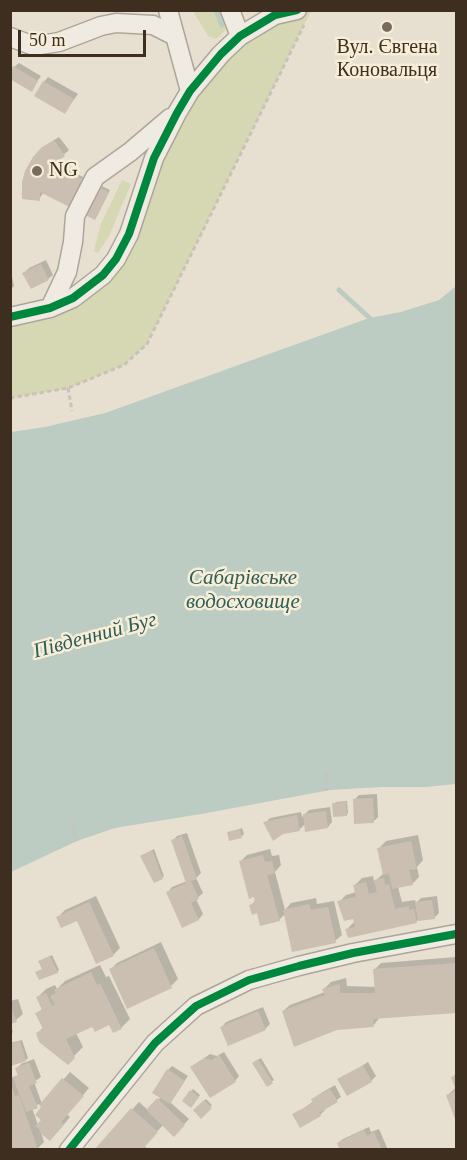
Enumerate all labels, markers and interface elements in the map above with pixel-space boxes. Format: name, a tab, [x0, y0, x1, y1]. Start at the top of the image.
scale bar	[21, 18, 148, 56]
marker: Вул. Євгена Коновальця	[380, 20, 394, 34]
text: 50 m	[29, 30, 66, 50]
place label: Вул. Євгена Коновальця	[336, 36, 438, 83]
place label: NG	[49, 159, 78, 183]
marker: NG	[30, 164, 44, 178]
water label: Сабарівське водосховище	[186, 565, 300, 615]
water label: Південний Буг	[31, 607, 159, 665]

